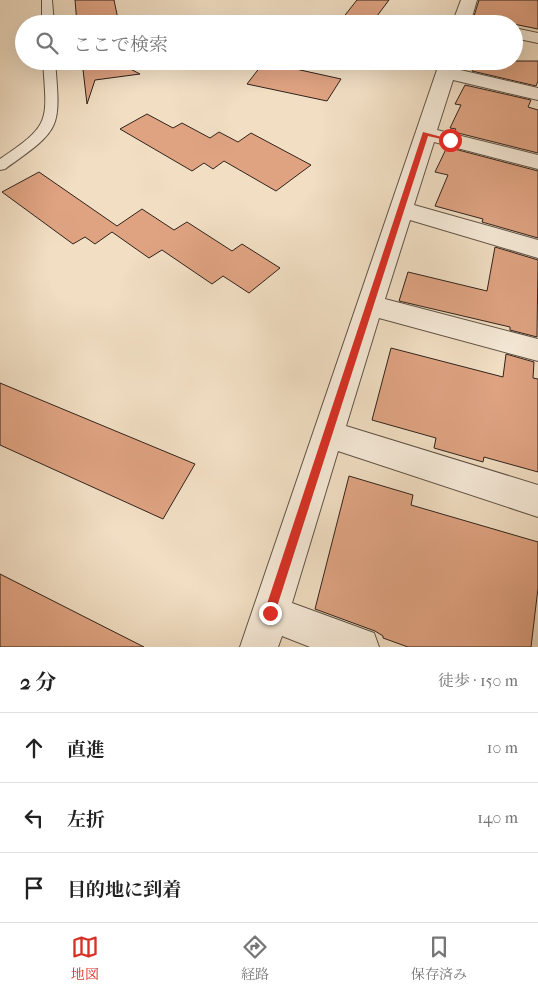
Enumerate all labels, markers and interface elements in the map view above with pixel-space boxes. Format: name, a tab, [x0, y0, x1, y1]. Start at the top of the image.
search box	[15, 15, 523, 70]
icon: search	[33, 29, 61, 57]
text: ここで検索	[73, 34, 168, 56]
route start	[439, 129, 462, 152]
route end	[259, 602, 282, 625]
text: 2 分	[20, 670, 56, 694]
text: 徒歩 · 150 m	[438, 671, 518, 690]
icon: ahead	[20, 734, 48, 762]
text: 10 m	[487, 738, 518, 757]
text: 直進	[67, 739, 105, 761]
icon: left	[20, 804, 48, 832]
text: 140 m	[477, 808, 518, 827]
text: 左折	[67, 809, 105, 831]
icon: arrive	[20, 874, 48, 902]
text: 目的地に到着	[67, 879, 181, 901]
tab: 地図	[71, 933, 99, 983]
tab: 経路	[241, 933, 269, 983]
tab: 保存済み	[411, 933, 467, 983]

